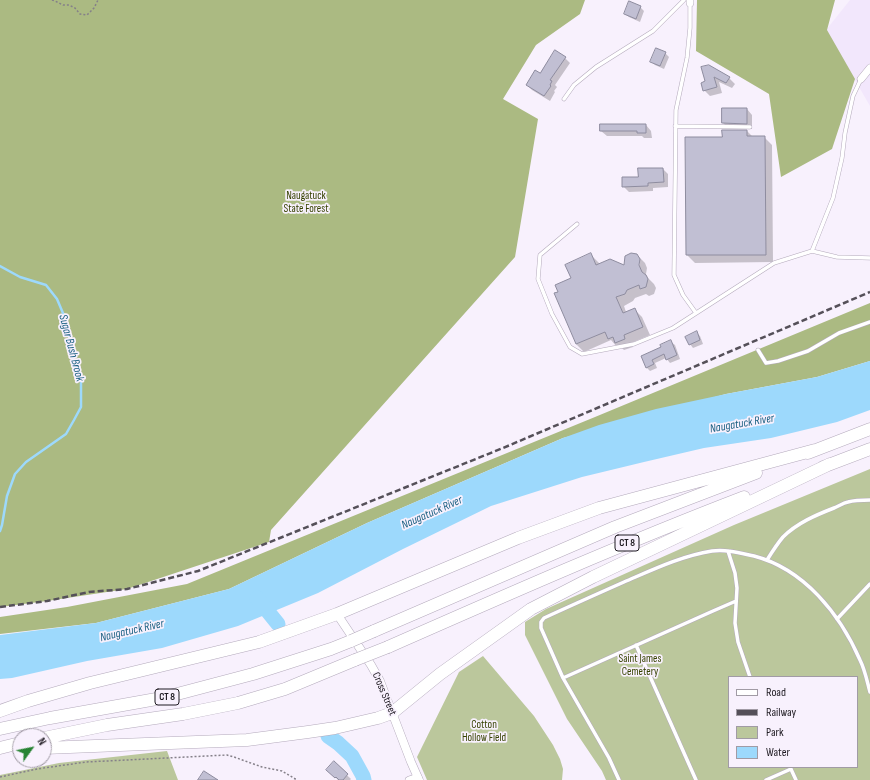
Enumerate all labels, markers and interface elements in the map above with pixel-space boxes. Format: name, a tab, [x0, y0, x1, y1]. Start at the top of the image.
park label: Naugatuck State Forest	[284, 189, 328, 215]
water label: Sugar Bush Brook	[55, 313, 87, 383]
water label: Naugatuck River	[709, 411, 775, 437]
water label: Naugatuck River	[399, 493, 465, 533]
road number: CT 8	[615, 535, 639, 551]
water label: Naugatuck River	[99, 617, 165, 645]
park label: Saint James Cemetery	[619, 652, 661, 678]
street label: Cross Street	[369, 670, 399, 718]
legend	[728, 676, 858, 768]
text: Road	[766, 685, 786, 700]
road number: CT 8	[155, 689, 179, 705]
text: Railway	[766, 705, 796, 720]
park label: Cotton Hollow Field	[462, 718, 506, 744]
text: Park	[766, 725, 784, 740]
north arrow	[12, 728, 52, 768]
text: N	[35, 736, 49, 748]
text: Water	[766, 745, 790, 760]

